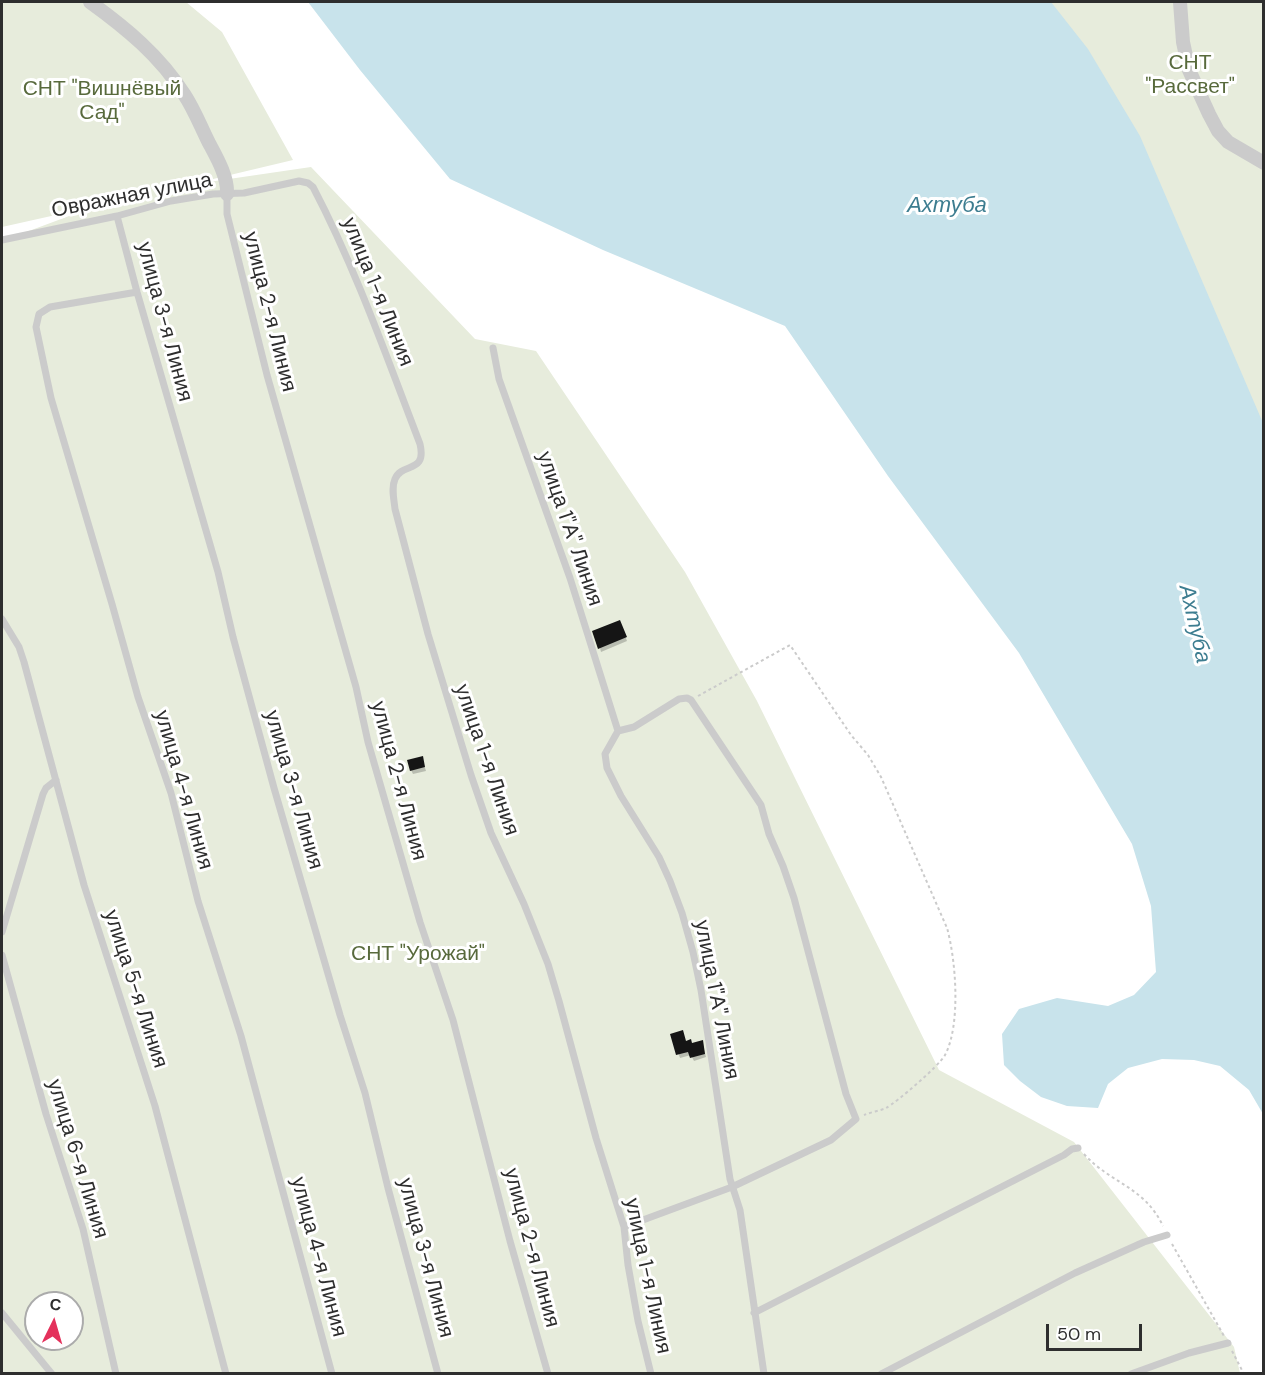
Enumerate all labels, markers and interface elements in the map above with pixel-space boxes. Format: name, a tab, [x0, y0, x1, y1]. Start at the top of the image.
park label: СНТ "Рассвет"	[1145, 50, 1235, 100]
park label: СНТ "Вишнёвый Сад"	[23, 76, 181, 126]
street label: Овражная улица	[50, 168, 214, 224]
water label: Ахтуба	[907, 193, 987, 219]
street label: улица 1-я Линия	[336, 214, 418, 370]
street label: улица 2-я Линия	[237, 229, 301, 395]
street label: улица 3-я Линия	[131, 239, 197, 405]
street label: улица 1"А" Линия	[531, 448, 607, 610]
water label: Ахтуба	[1172, 582, 1216, 666]
street label: улица 1-я Линия	[448, 681, 524, 839]
street label: улица 2-я Линия	[365, 699, 431, 863]
street label: улица 4-я Линия	[148, 707, 218, 873]
street label: улица 3-я Линия	[258, 708, 328, 872]
street label: улица 5-я Линия	[98, 907, 172, 1071]
street label: улица 1"А" Линия	[688, 918, 744, 1082]
park label: СНТ "Урожай"	[351, 941, 485, 967]
street label: улица 6-я Линия	[41, 1076, 113, 1242]
street label: улица 2-я Линия	[498, 1166, 564, 1330]
street label: улица 4-я Линия	[285, 1174, 351, 1340]
street label: улица 3-я Линия	[392, 1175, 458, 1341]
street label: улица 1-я Линия	[618, 1196, 676, 1356]
north arrow	[24, 1291, 84, 1351]
text: С	[49, 1294, 62, 1316]
scale bar	[1049, 1312, 1145, 1350]
text: 50 m	[1057, 1322, 1101, 1346]

